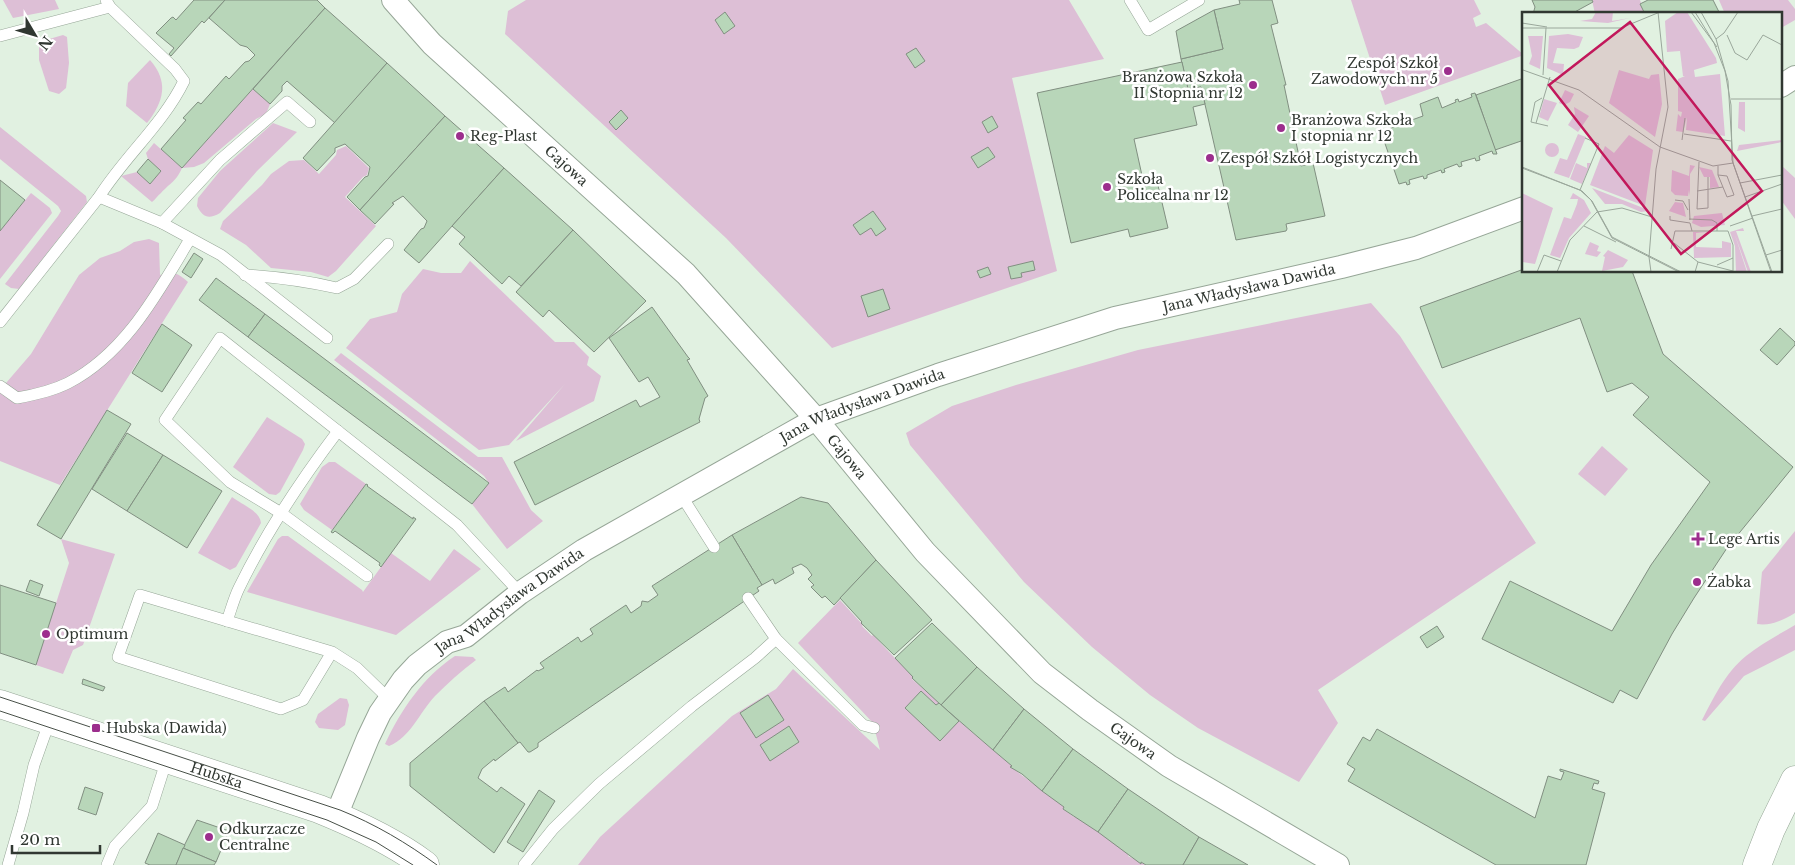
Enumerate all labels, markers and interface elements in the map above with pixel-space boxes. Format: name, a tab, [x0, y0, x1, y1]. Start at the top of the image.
north arrow	[10, 10, 60, 60]
inset map	[1522, 12, 1782, 272]
text: N	[34, 32, 56, 54]
place label: Zespół Szkół Zawodowych nr 5	[1311, 54, 1438, 88]
marker: Zespół Szkół Zawodowych nr 5	[1442, 65, 1454, 77]
place label: Branżowa Szkoła II Stopnia nr 12	[1122, 68, 1243, 102]
marker: Branżowa Szkoła II Stopnia nr 12	[1247, 79, 1259, 91]
place label: Branżowa Szkoła I stopnia nr 12	[1291, 111, 1412, 145]
marker: Branżowa Szkoła I stopnia nr 12	[1275, 122, 1287, 134]
place label: Reg-Plast	[470, 127, 538, 145]
marker: Reg-Plast	[454, 130, 466, 142]
street label: Gajowa	[541, 141, 592, 190]
place label: Zespół Szkół Logistycznych	[1220, 149, 1419, 167]
marker: Zespół Szkół Logistycznych	[1204, 152, 1216, 164]
place label: Szkoła Policealna nr 12	[1117, 170, 1229, 204]
marker: Szkoła Policealna nr 12	[1101, 181, 1113, 193]
street label: Jana Władysława Dawida	[1159, 260, 1337, 316]
street label: Jana Władysława Dawida	[775, 364, 947, 448]
street label: Gajowa	[823, 431, 871, 483]
place label: Lege Artis	[1708, 530, 1780, 548]
marker: Lege Artis	[1692, 533, 1704, 545]
street label: Jana Władysława Dawida	[430, 544, 587, 658]
place label: Żabka	[1707, 573, 1751, 591]
marker: Żabka	[1691, 576, 1703, 588]
place label: Optimum	[56, 625, 128, 643]
marker: Optimum	[40, 628, 52, 640]
street label: Gajowa	[1106, 718, 1160, 763]
place label: Hubska (Dawida)	[106, 719, 227, 737]
marker: Hubska (Dawida)	[90, 722, 102, 734]
street label: Hubska	[188, 758, 245, 792]
place label: Odkurzacze Centralne	[219, 820, 305, 854]
scale bar	[12, 822, 100, 854]
text: 20 m	[20, 830, 60, 849]
marker: Odkurzacze Centralne	[203, 831, 215, 843]

